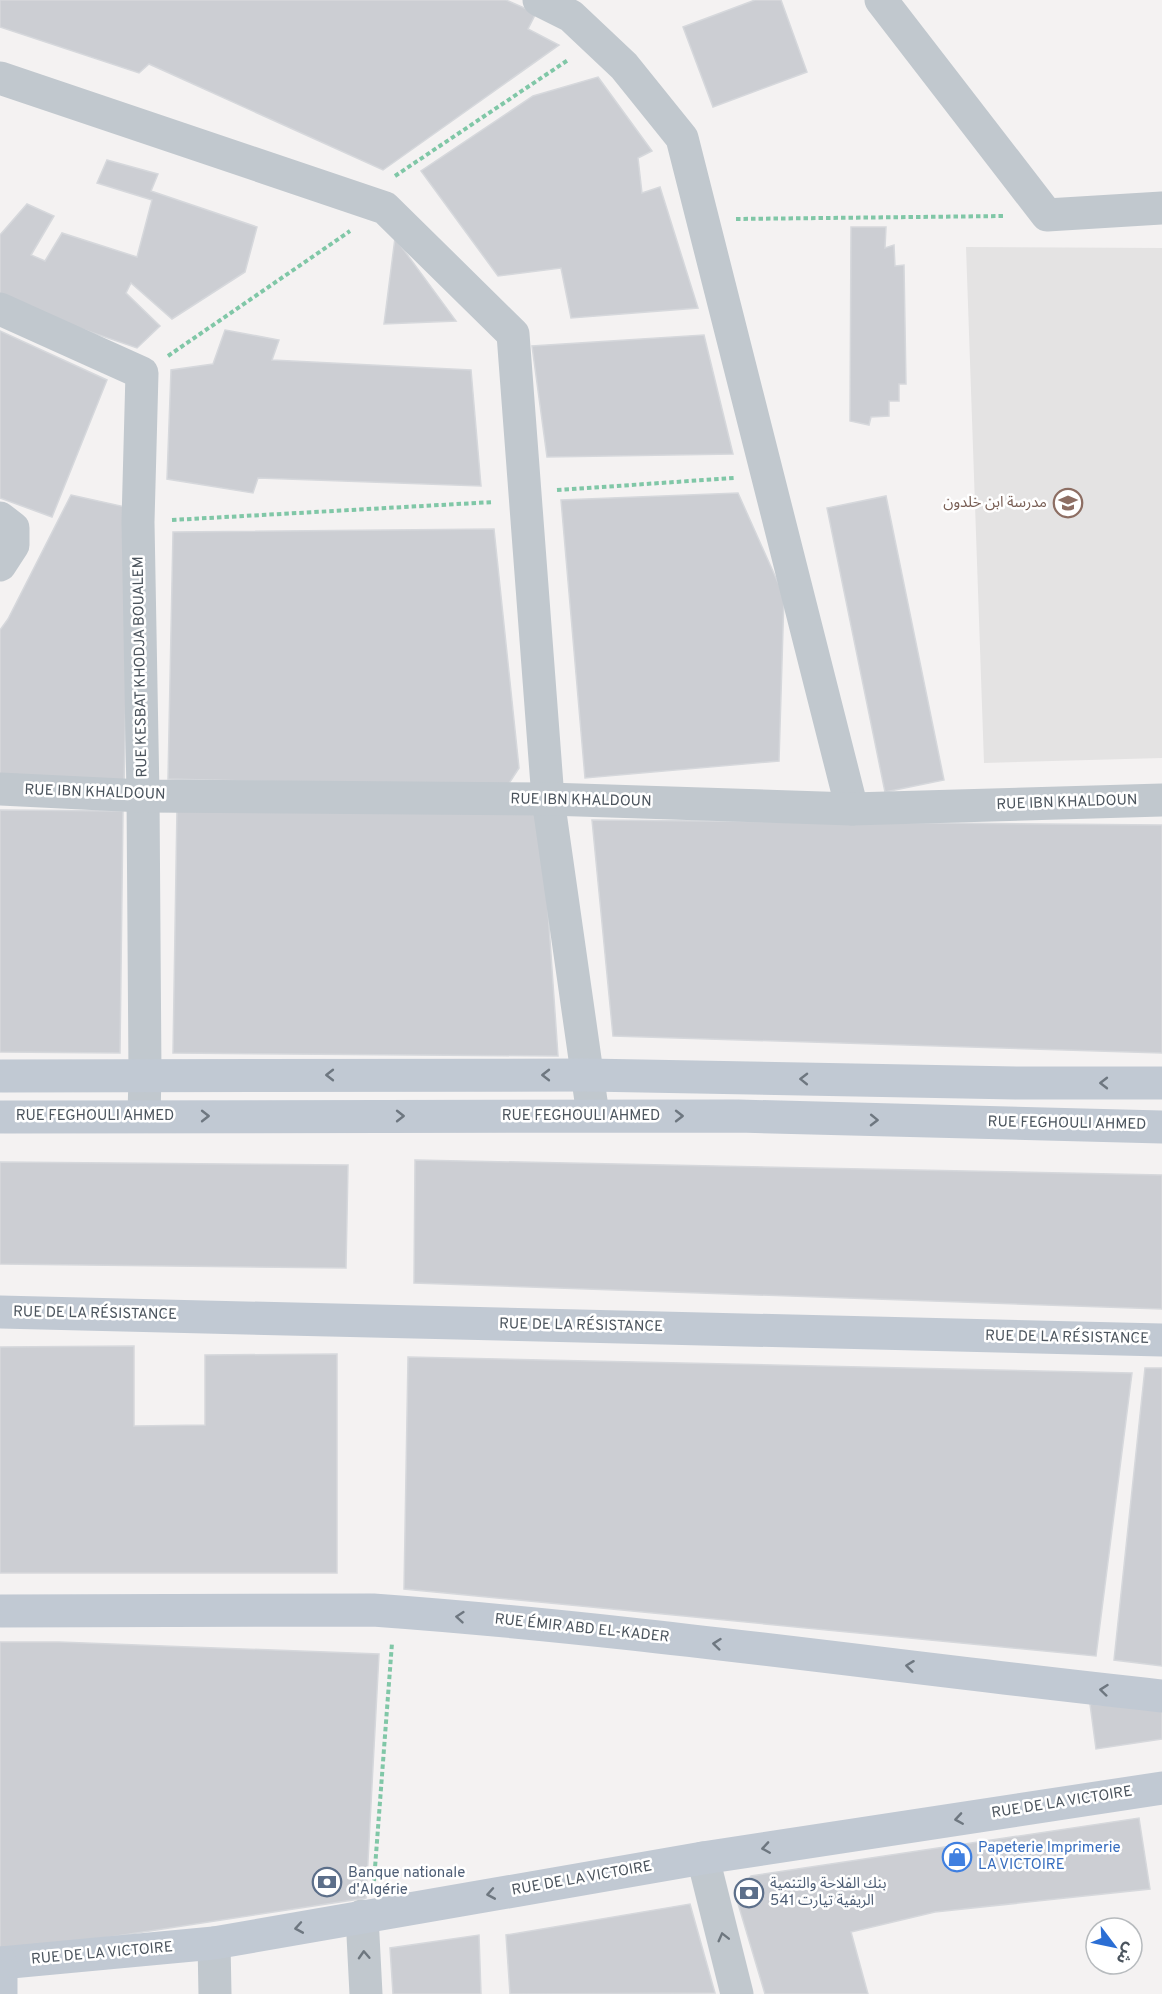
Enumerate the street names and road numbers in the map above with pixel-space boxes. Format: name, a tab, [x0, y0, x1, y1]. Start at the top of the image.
street label: RUE KESBAT KHODJA BOUALEM	[130, 556, 152, 778]
street label: RUE IBN KHALDOUN	[24, 781, 166, 805]
street label: RUE IBN KHALDOUN	[510, 790, 652, 812]
street label: RUE IBN KHALDOUN	[996, 791, 1138, 815]
street label: RUE FEGHOULI AHMED	[16, 1107, 174, 1126]
street label: RUE FEGHOULI AHMED	[502, 1107, 660, 1126]
street label: RUE FEGHOULI AHMED	[988, 1113, 1146, 1135]
street label: RUE DE LA RÉSISTANCE	[13, 1302, 177, 1325]
street label: RUE DE LA RÉSISTANCE	[499, 1314, 663, 1337]
street label: RUE DE LA RÉSISTANCE	[985, 1326, 1149, 1349]
street label: RUE ÉMIR ABD EL-KADER	[494, 1609, 670, 1648]
street label: RUE DE LA VICTOIRE	[990, 1782, 1134, 1824]
street label: RUE DE LA VICTOIRE	[510, 1857, 654, 1901]
street label: RUE DE LA VICTOIRE	[30, 1938, 174, 1970]

